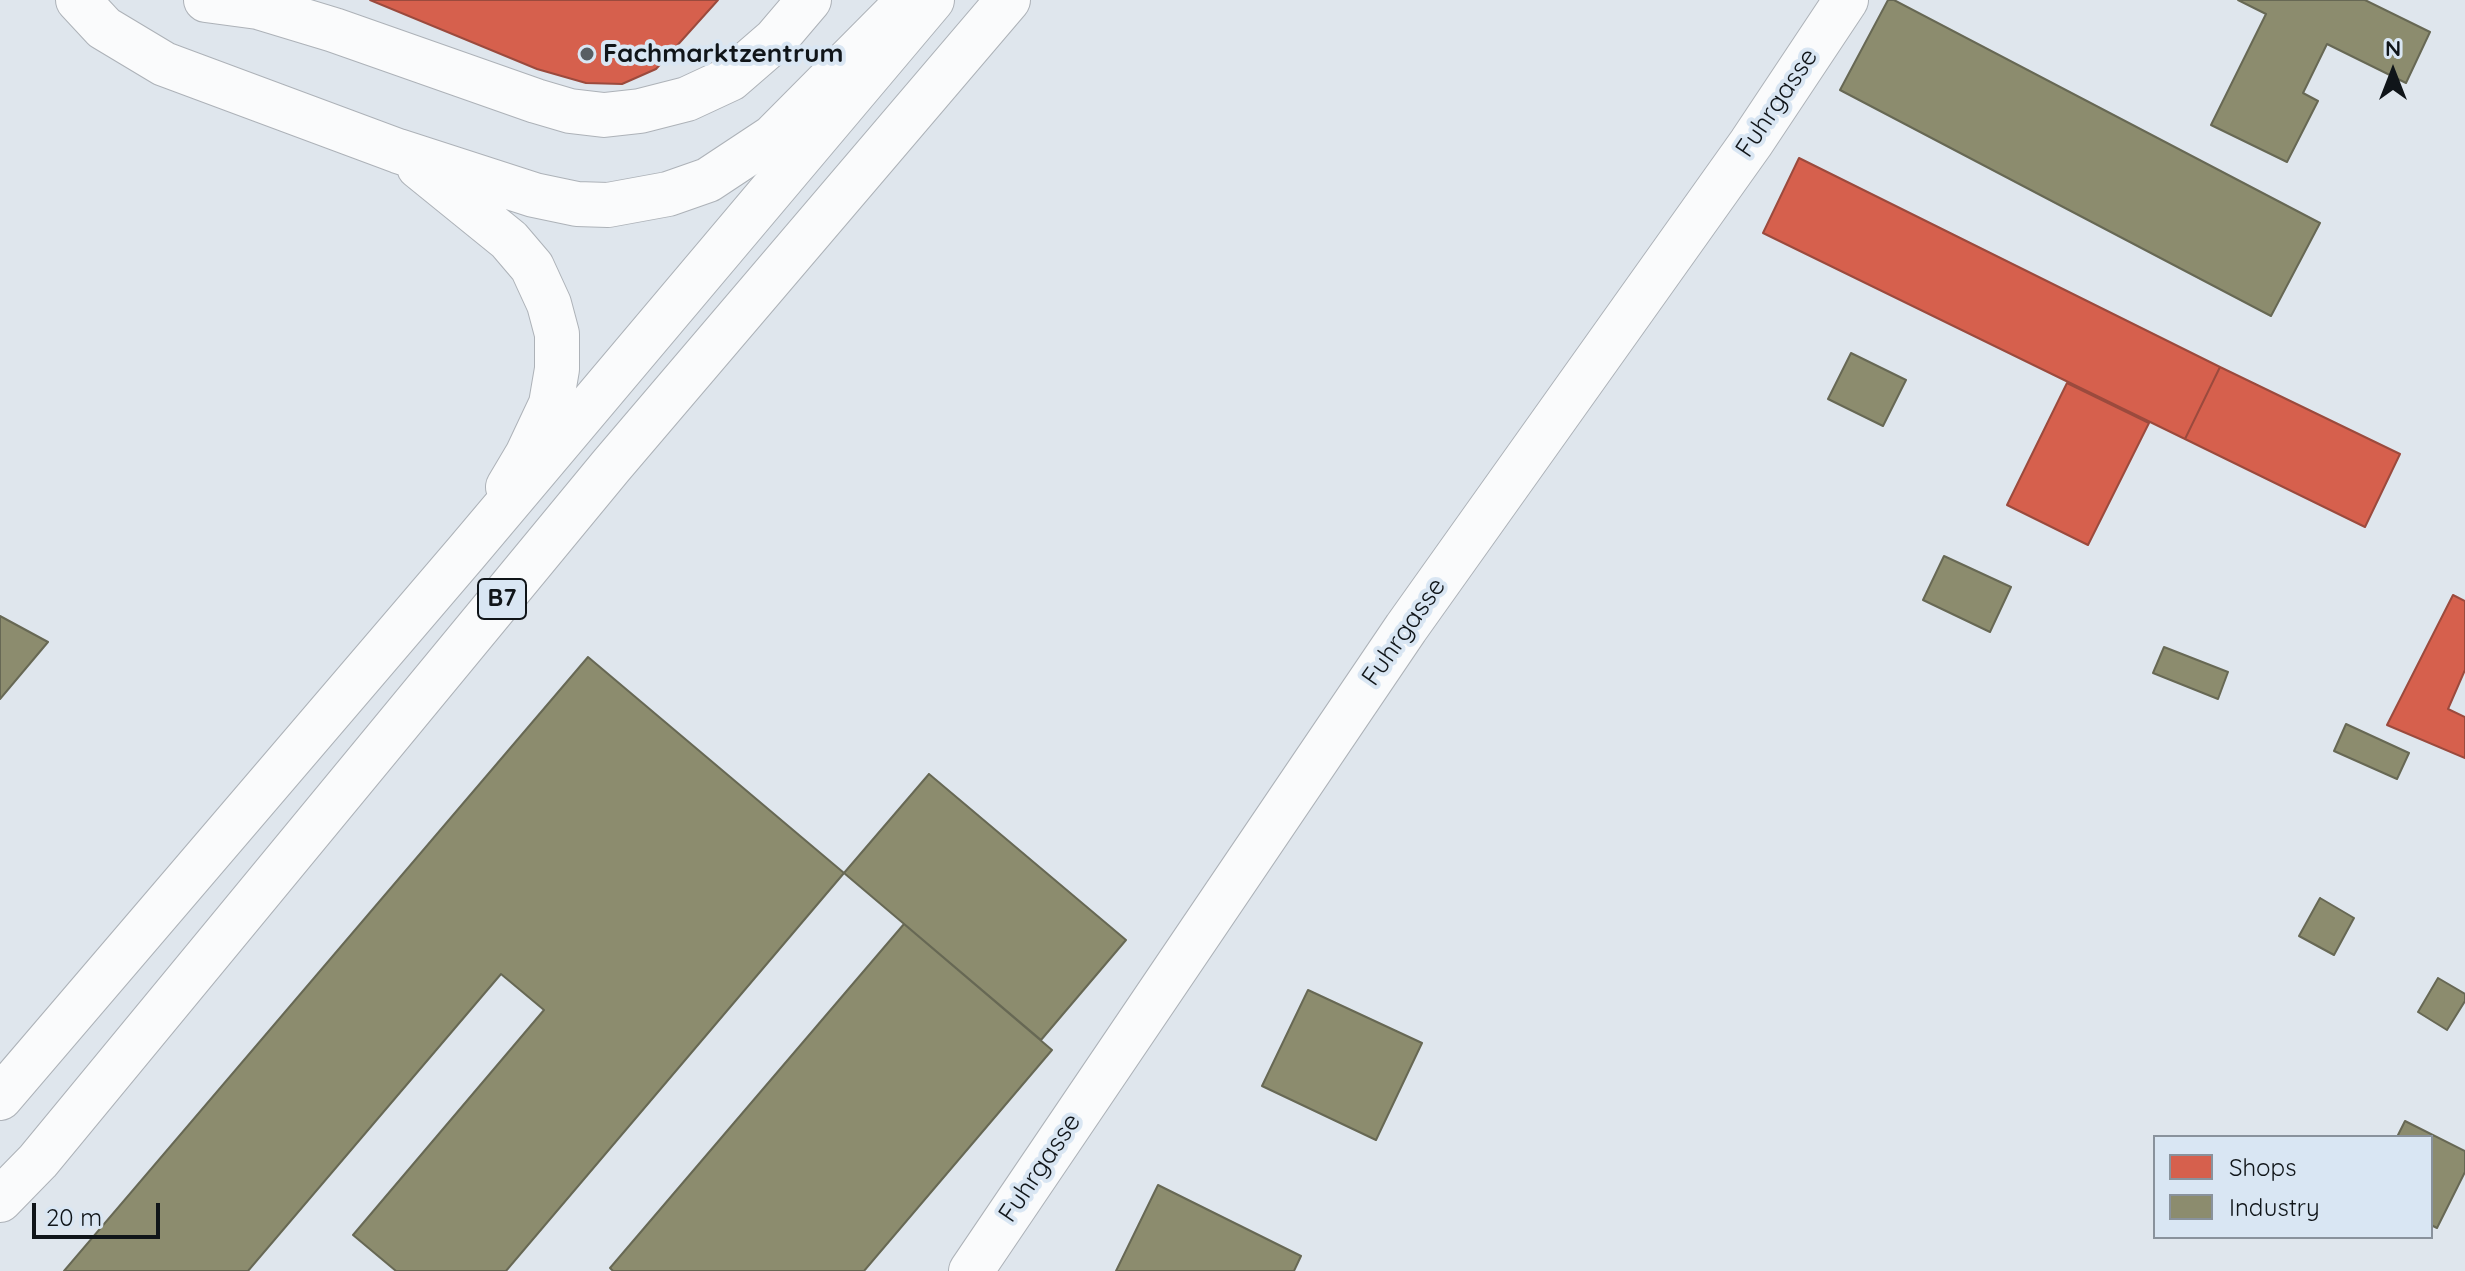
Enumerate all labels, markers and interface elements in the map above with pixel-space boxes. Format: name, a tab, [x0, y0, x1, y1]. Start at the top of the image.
north arrow	[2353, 32, 2433, 112]
text: N	[2385, 34, 2401, 62]
place label: Fachmarktzentrum	[603, 38, 843, 70]
street label: Fuhrgasse	[1729, 43, 1825, 163]
marker: Fachmarktzentrum	[578, 45, 596, 63]
street label: Fuhrgasse	[1356, 572, 1452, 692]
road number: B7	[478, 579, 526, 619]
street label: Fuhrgasse	[992, 1108, 1088, 1228]
legend	[2153, 1135, 2433, 1239]
text: Shops	[2229, 1152, 2296, 1182]
scale bar	[36, 1187, 164, 1237]
text: Industry	[2229, 1192, 2320, 1222]
text: 20 m	[46, 1202, 102, 1232]

